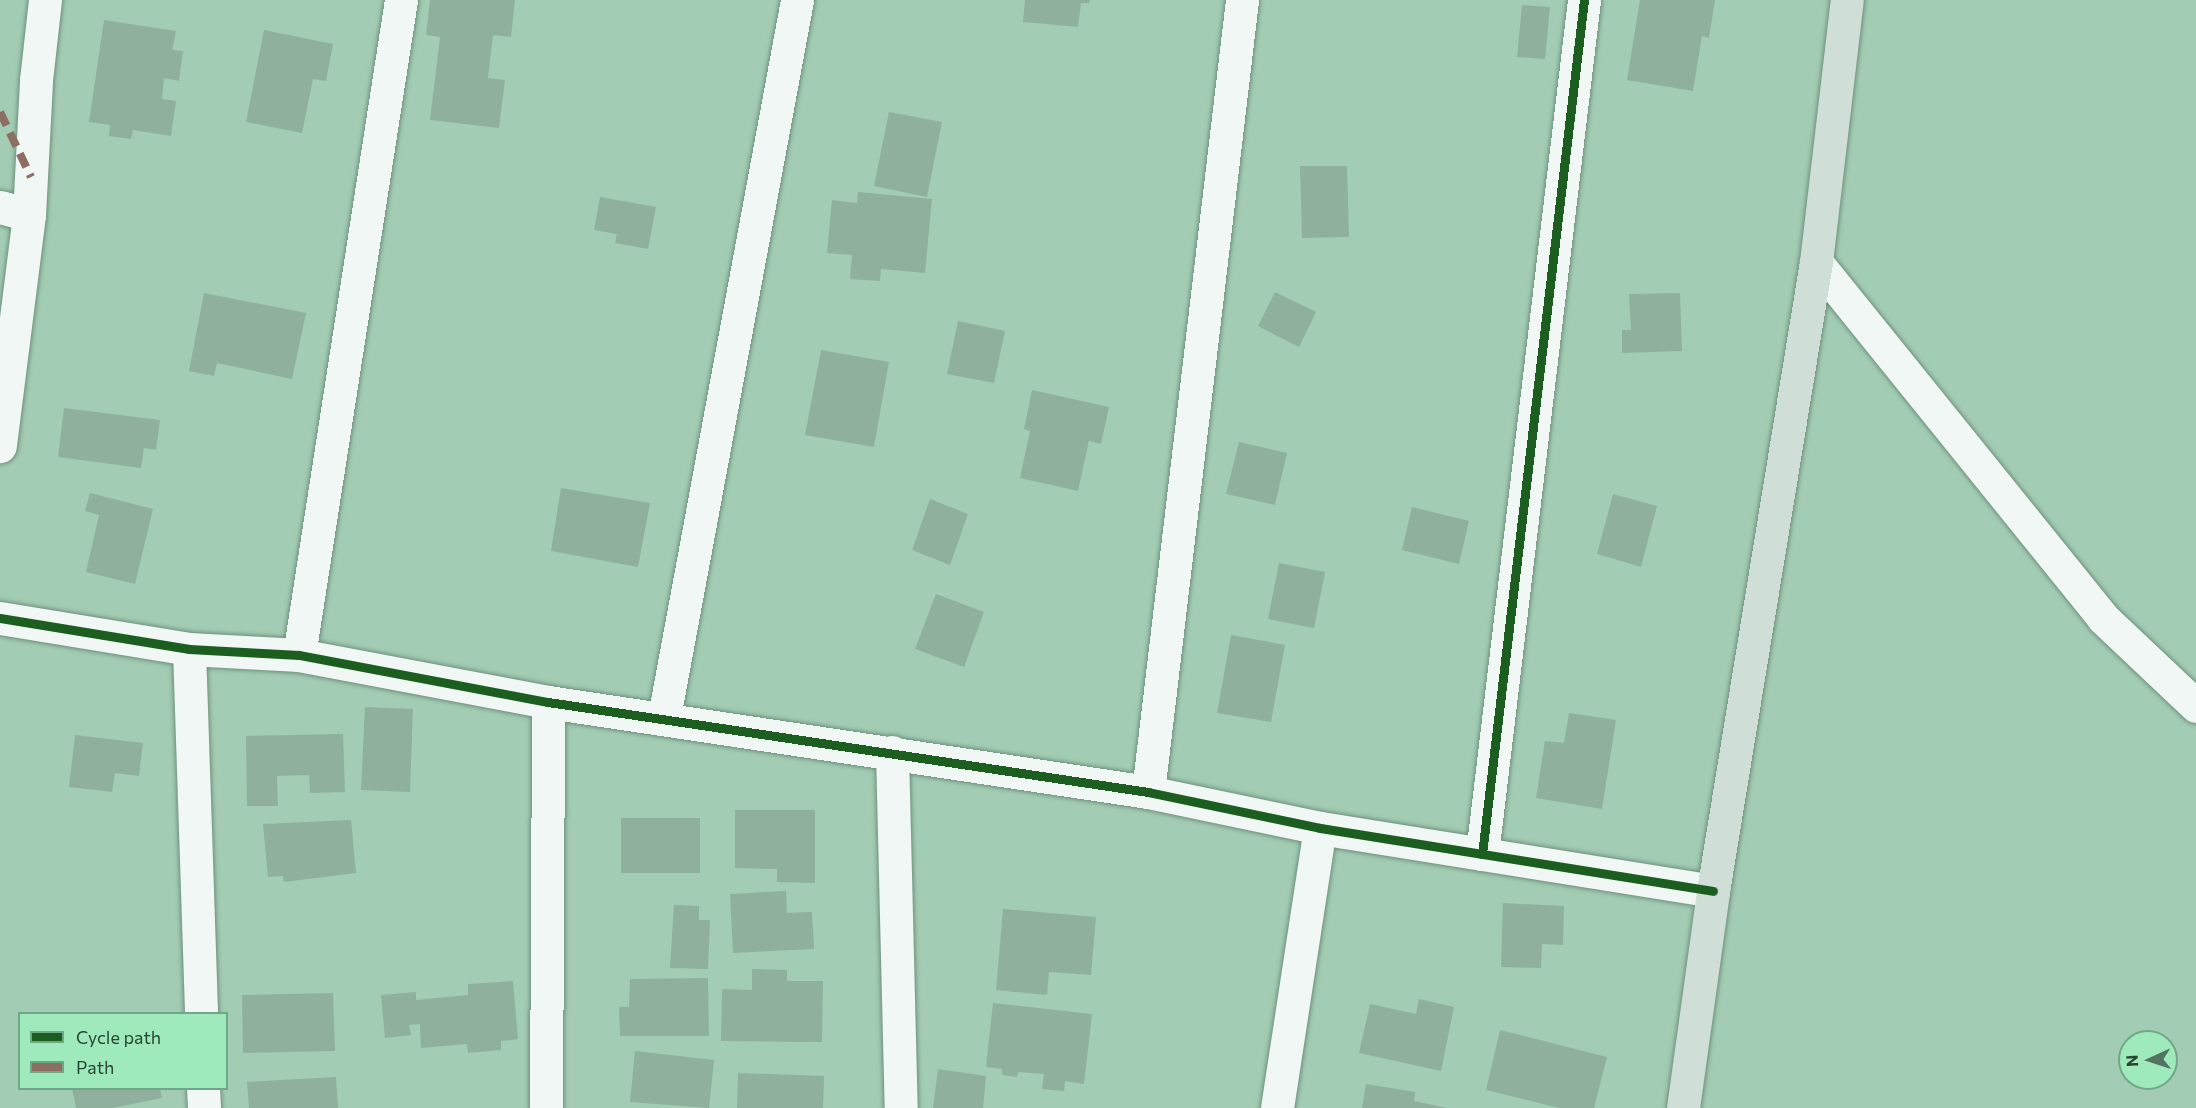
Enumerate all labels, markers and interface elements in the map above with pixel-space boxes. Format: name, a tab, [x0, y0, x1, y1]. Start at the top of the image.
legend	[18, 1012, 228, 1090]
text: Cycle path	[76, 1026, 161, 1048]
north arrow	[2118, 1030, 2178, 1090]
text: N	[2122, 1054, 2141, 1067]
text: Path	[76, 1056, 114, 1078]

